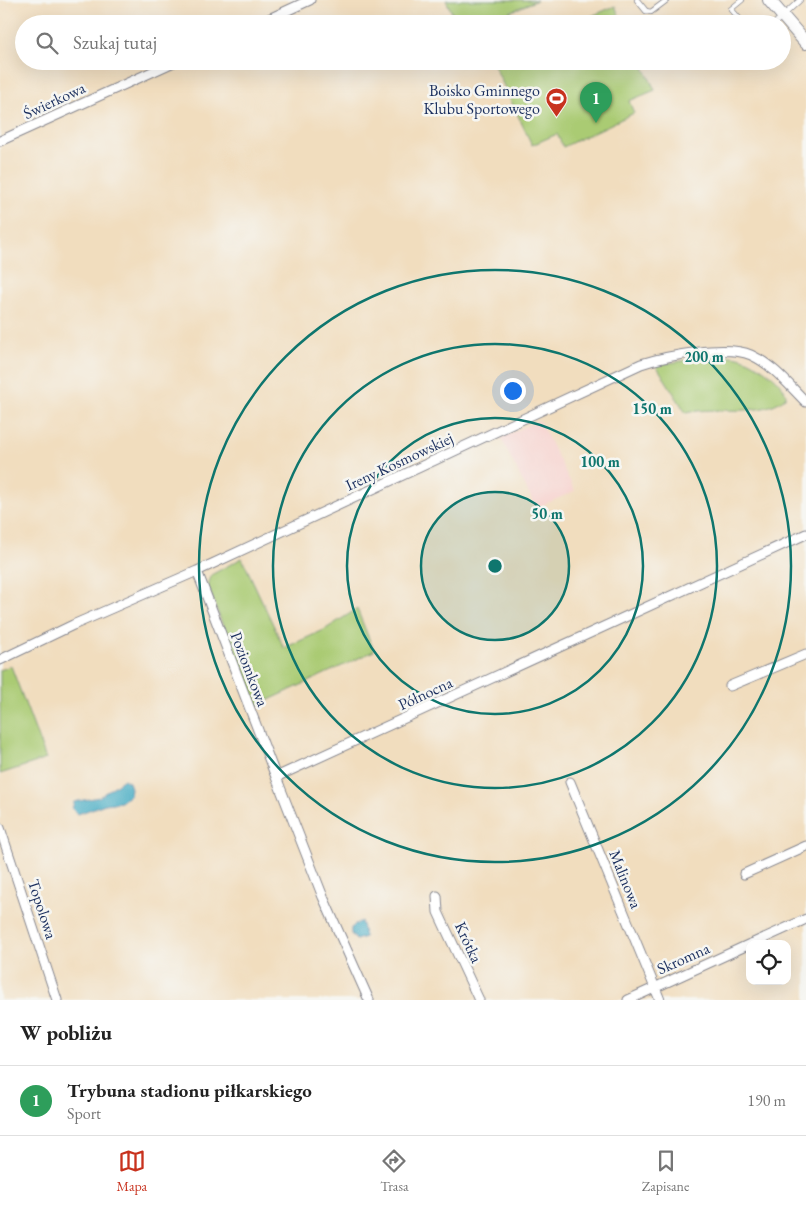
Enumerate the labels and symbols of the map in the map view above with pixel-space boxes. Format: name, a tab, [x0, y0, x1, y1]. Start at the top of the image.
street label: Świerkowa	[20, 77, 89, 124]
place label: Boisko Gminnego Klubu Sportowego	[424, 80, 540, 119]
pin: 1	[580, 82, 612, 123]
sports icon: Boisko Gminnego Klubu Sportowego	[544, 87, 568, 118]
text: 200 m	[684, 347, 724, 366]
your location	[500, 378, 526, 404]
text: 150 m	[632, 399, 672, 418]
street label: Ireny Kosmowskiej	[342, 427, 456, 496]
text: 100 m	[580, 452, 620, 471]
text: 50 m	[531, 504, 563, 523]
centre of rings	[486, 557, 504, 575]
street label: Poziomkowa	[226, 629, 274, 710]
street label: Północna	[395, 671, 456, 715]
street label: Malinowa	[604, 847, 647, 912]
street label: Topolowa	[23, 877, 62, 942]
street label: Krótka	[450, 918, 487, 967]
street label: Skromna	[654, 937, 713, 979]

